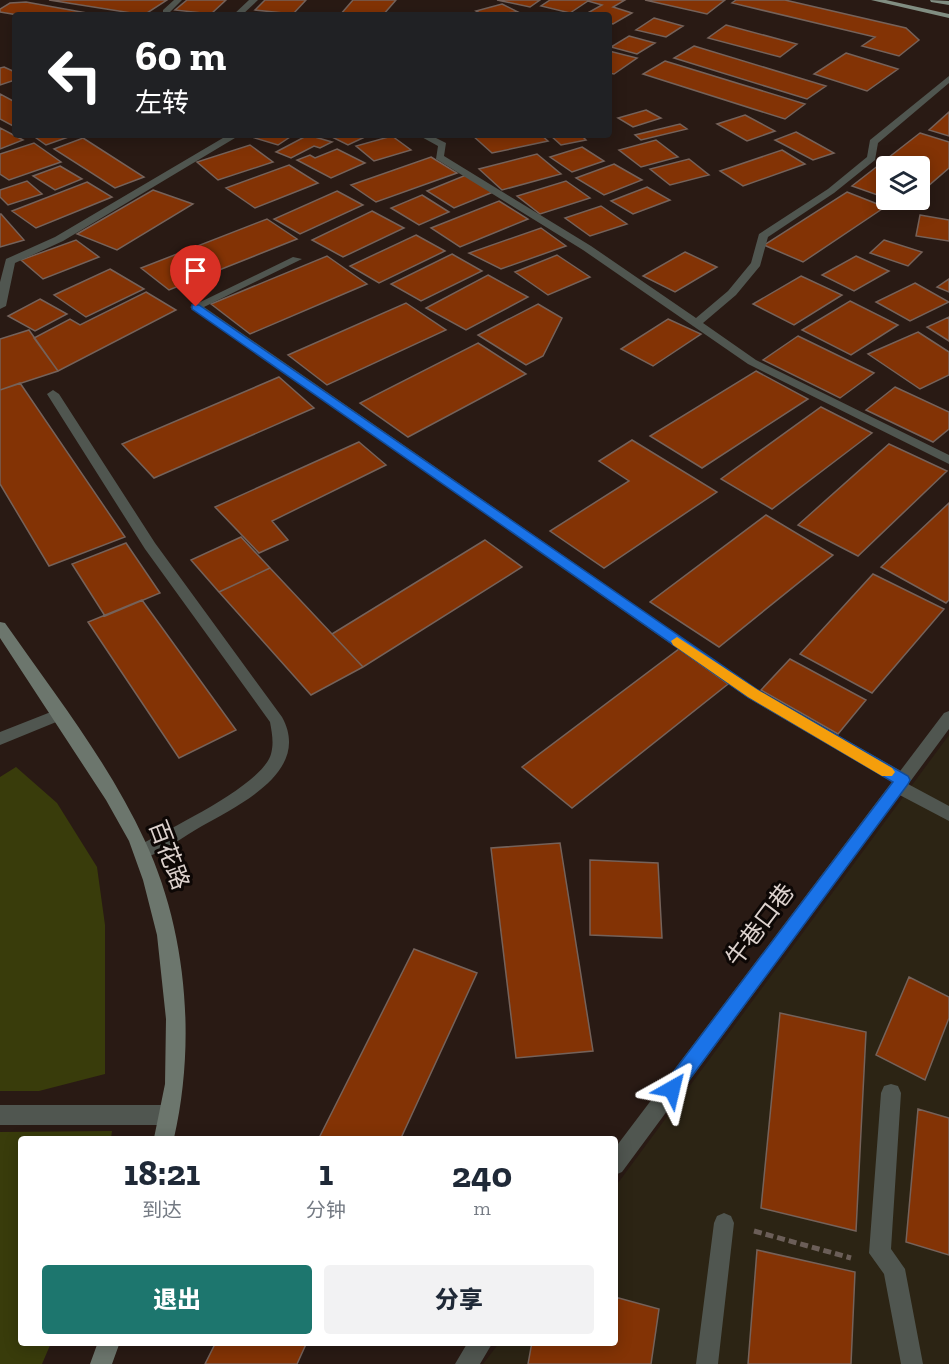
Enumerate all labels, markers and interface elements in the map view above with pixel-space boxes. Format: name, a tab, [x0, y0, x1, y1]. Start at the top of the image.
text: 60 m	[135, 30, 226, 81]
icon: left	[36, 36, 114, 114]
text: 左转	[135, 87, 189, 119]
map controls	[876, 156, 930, 210]
button: layers	[876, 156, 930, 210]
pin	[170, 245, 221, 307]
icon: arrive	[179, 254, 212, 287]
street label: 百花路	[143, 816, 196, 894]
street label: 牛巷口巷	[719, 878, 800, 972]
position arrow	[640, 1057, 704, 1121]
text: 18:21	[124, 1151, 200, 1194]
text: 1	[319, 1151, 333, 1194]
text: 240	[452, 1153, 512, 1196]
text: m	[473, 1196, 491, 1220]
text: 到达	[142, 1198, 182, 1222]
text: 分钟	[306, 1198, 346, 1222]
button: 退出	[42, 1265, 312, 1334]
button: 分享	[324, 1265, 594, 1334]

